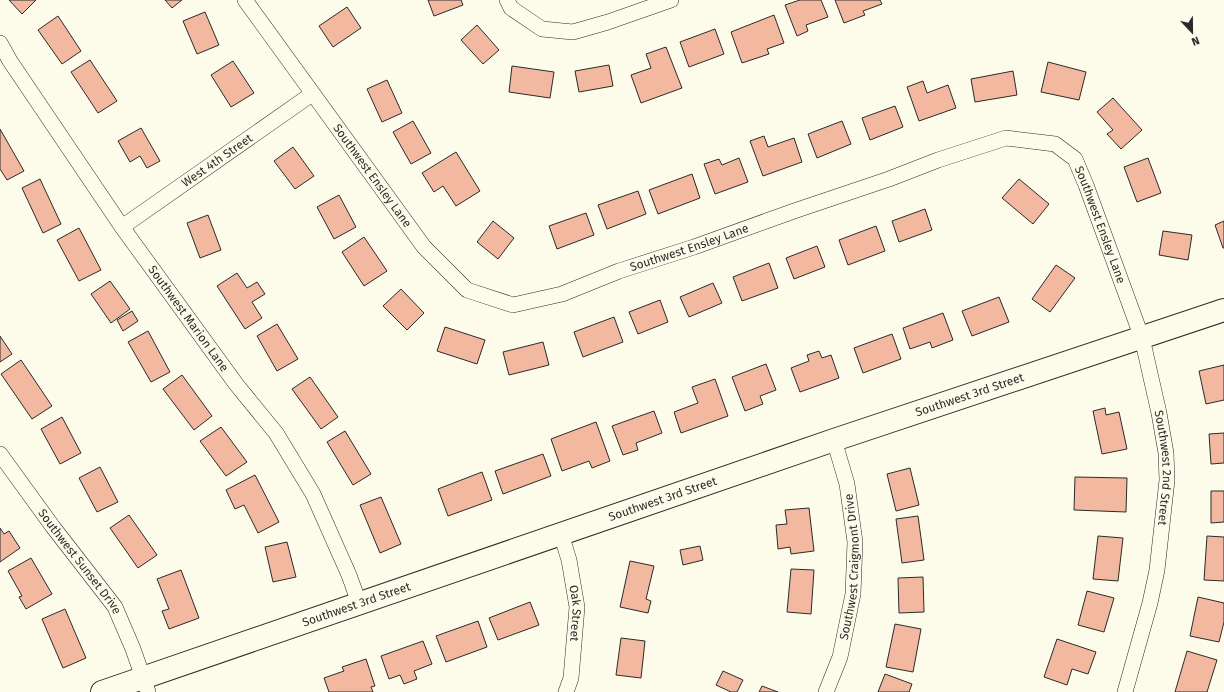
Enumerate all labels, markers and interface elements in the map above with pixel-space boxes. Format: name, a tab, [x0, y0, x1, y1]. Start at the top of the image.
north arrow	[1172, 12, 1212, 52]
text: N	[1190, 33, 1201, 48]
street label: Southwest Ensley Lane	[330, 121, 414, 230]
street label: West 4th Street	[179, 131, 256, 190]
street label: Southwest Ensley Lane	[1072, 164, 1128, 285]
street label: Southwest Ensley Lane	[628, 221, 750, 274]
street label: Southwest Marion Lane	[145, 263, 232, 374]
street label: Southwest 3rd Street	[913, 370, 1026, 419]
street label: Southwest 2nd Street	[1152, 409, 1174, 527]
street label: Southwest 3rd Street	[607, 474, 719, 524]
street label: Southwest Craigmont Drive	[837, 493, 862, 641]
street label: Southwest Sunset Drive	[35, 506, 124, 616]
street label: Southwest 3rd Street	[300, 579, 413, 630]
street label: Oak Street	[566, 584, 584, 643]

